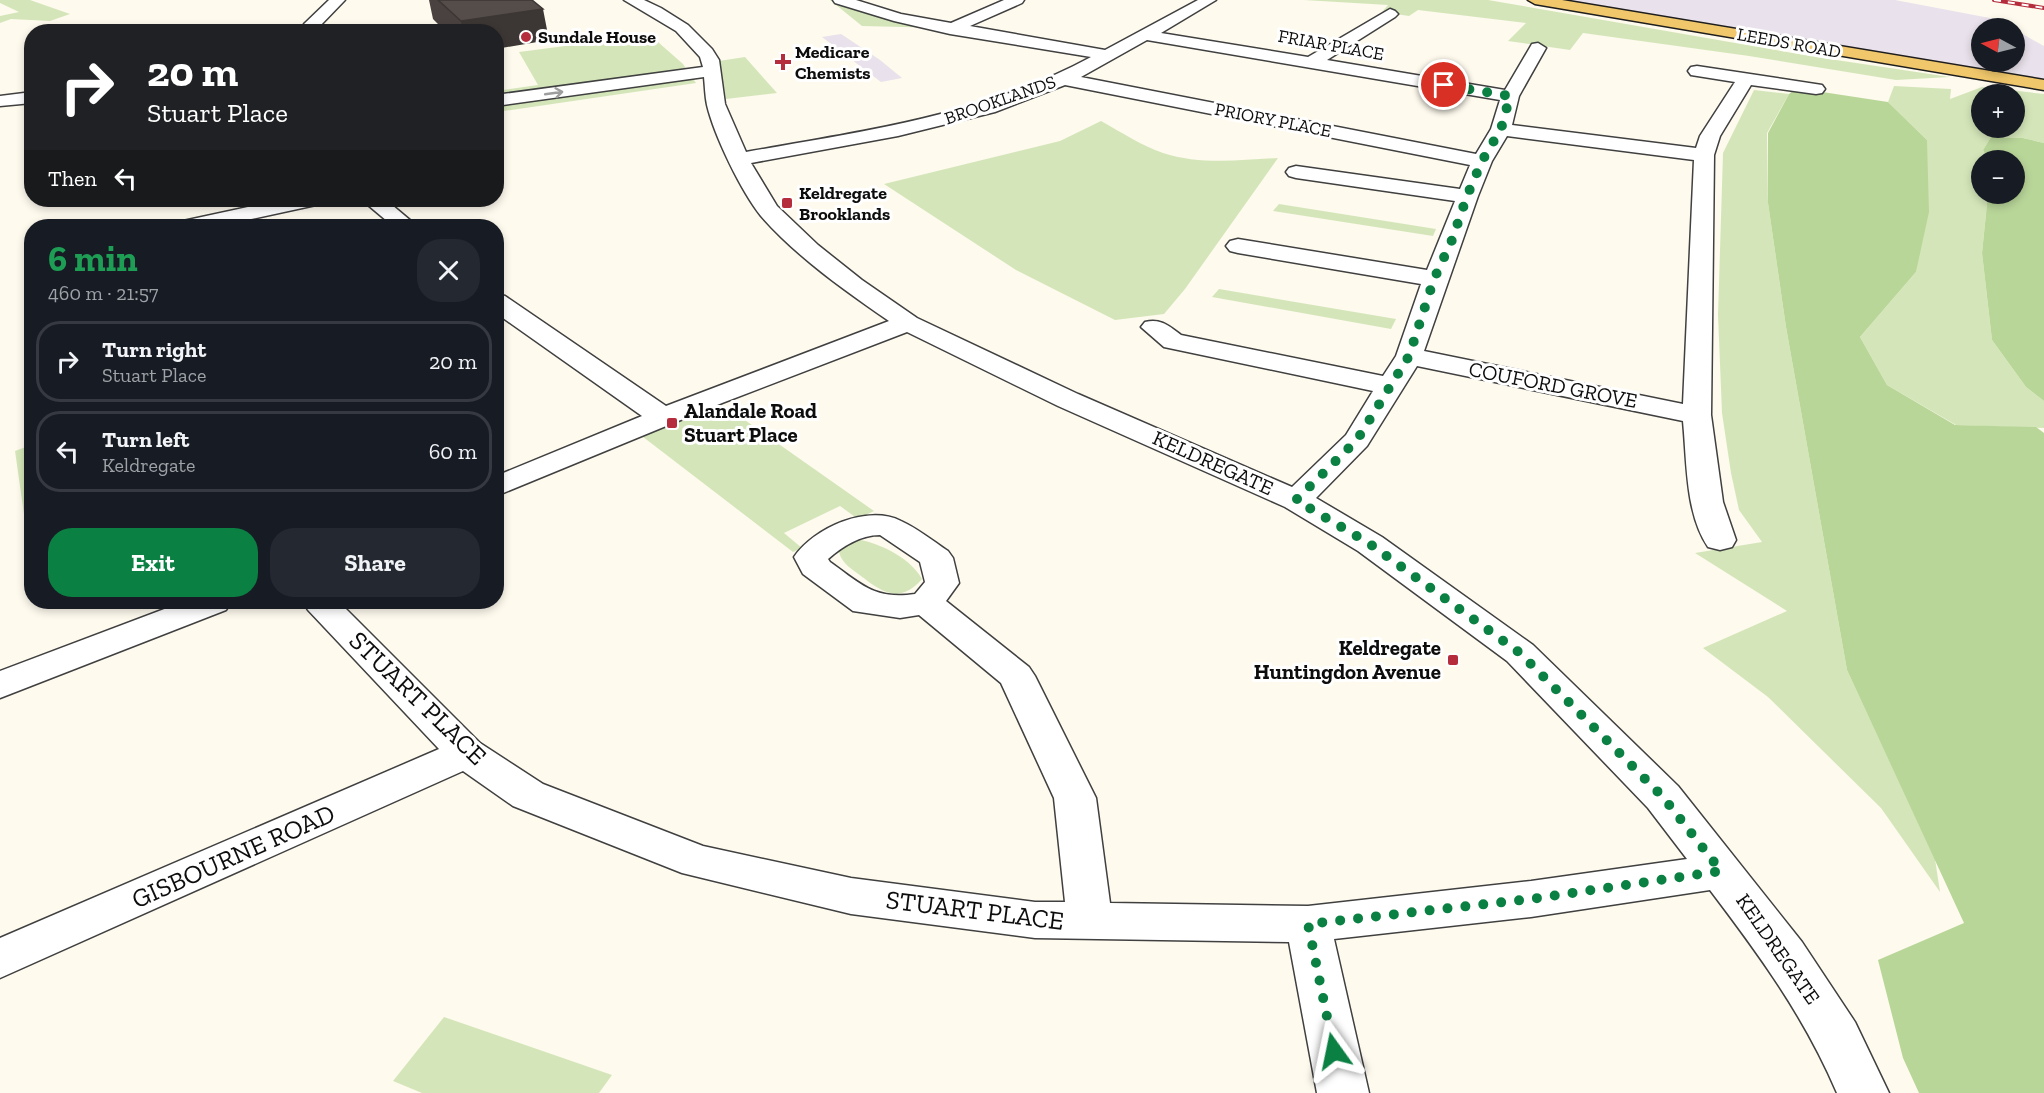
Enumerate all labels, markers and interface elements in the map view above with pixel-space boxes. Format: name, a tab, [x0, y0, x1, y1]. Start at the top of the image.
north arrow	[1971, 18, 2025, 72]
map controls	[1971, 18, 2025, 204]
street label: LEEDS ROAD	[1735, 23, 1843, 63]
street label: FRIAR PLACE	[1276, 25, 1386, 65]
place label: Sundale House	[538, 26, 656, 48]
marker: Sundale House	[519, 30, 533, 44]
place label: Medicare Chemists	[795, 41, 871, 84]
text: 20 m	[147, 46, 238, 97]
icon: right	[48, 48, 126, 126]
marker: Medicare Chemists	[776, 55, 790, 69]
pin	[1418, 59, 1469, 110]
icon: arrive	[1427, 68, 1460, 101]
street label: BROOKLANDS	[941, 71, 1059, 129]
button: +	[1971, 84, 2025, 138]
one-way arrow	[544, 87, 564, 98]
text: Stuart Place	[147, 97, 288, 129]
street label: PRIORY PLACE	[1213, 98, 1333, 142]
button: −	[1971, 150, 2025, 204]
icon: left	[109, 162, 142, 195]
text: Then	[48, 165, 97, 192]
place label: Keldregate Brooklands	[799, 182, 890, 225]
marker: Keldregate Brooklands	[780, 196, 794, 210]
text: 6 min	[48, 237, 138, 280]
button: close	[417, 239, 480, 302]
text: 460 m · 21:57	[48, 281, 158, 305]
text: Turn right	[102, 336, 206, 363]
icon: right	[51, 345, 84, 378]
text: 20 m	[429, 348, 477, 375]
street label: COUFORD GROVE	[1467, 356, 1639, 413]
text: Stuart Place	[102, 363, 206, 387]
place label: Alandale Road Stuart Place	[684, 398, 817, 447]
marker: Alandale Road Stuart Place	[665, 416, 679, 430]
street label: KELDREGATE	[1149, 425, 1277, 500]
text: Turn left	[102, 426, 189, 453]
icon: left	[51, 435, 84, 468]
text: 60 m	[429, 438, 477, 465]
text: Keldregate	[102, 453, 195, 477]
button: Exit	[48, 528, 258, 597]
button: Share	[270, 528, 480, 597]
street label: STUART PLACE	[343, 624, 493, 772]
place label: Keldregate Huntingdon Avenue	[1254, 635, 1441, 684]
marker: Keldregate Huntingdon Avenue	[1446, 653, 1460, 667]
street label: GISBOURNE ROAD	[126, 797, 340, 915]
street label: STUART PLACE	[884, 883, 1066, 937]
street label: KELDREGATE	[1731, 889, 1826, 1009]
position arrow	[1302, 1019, 1366, 1083]

